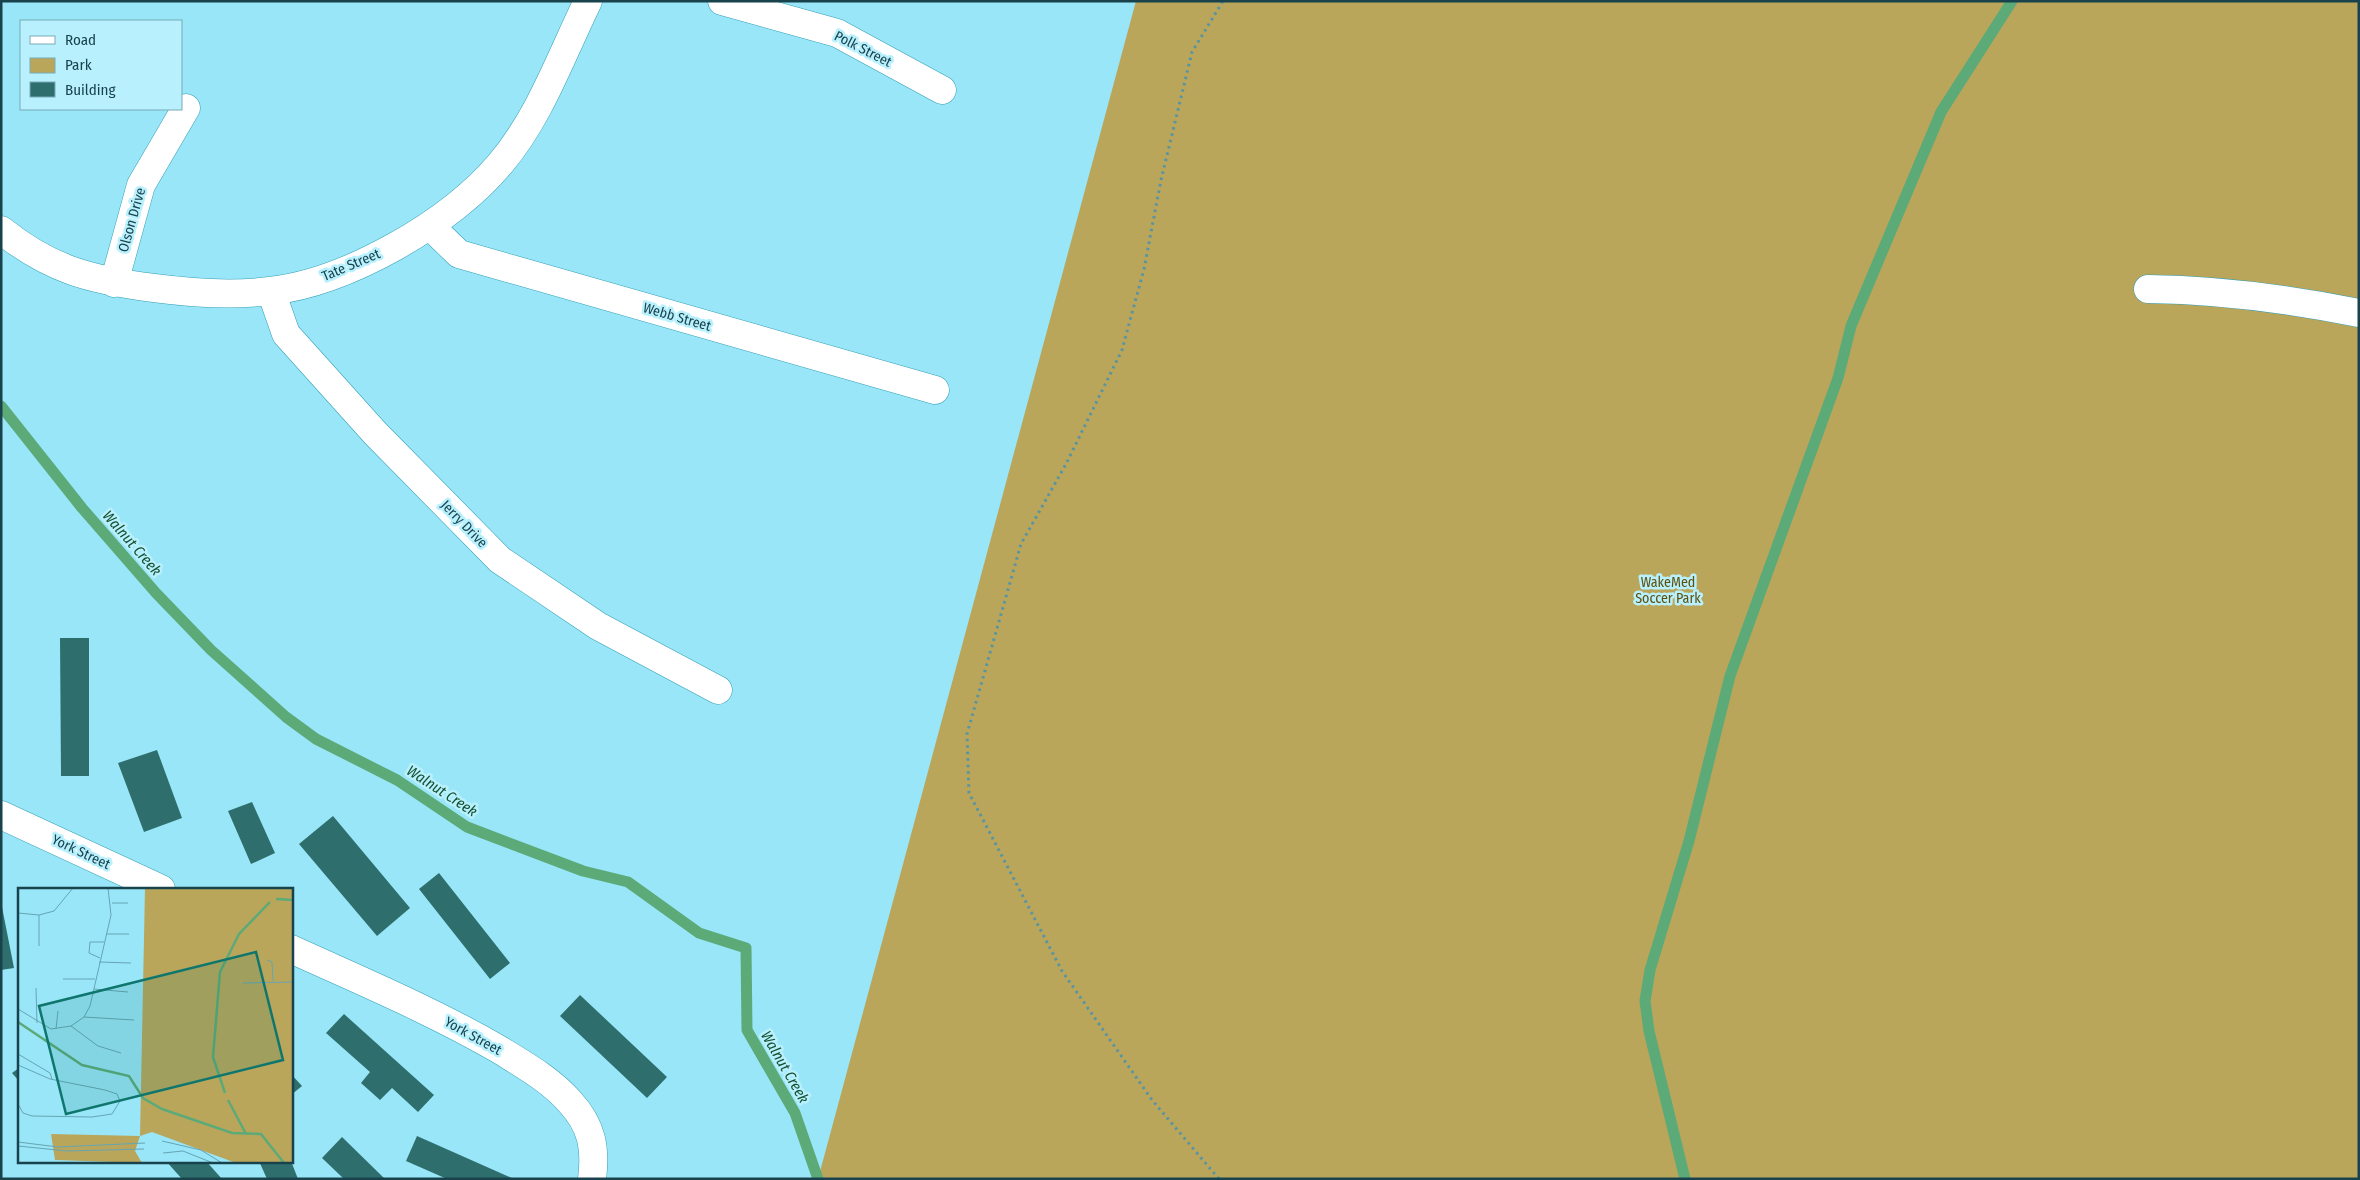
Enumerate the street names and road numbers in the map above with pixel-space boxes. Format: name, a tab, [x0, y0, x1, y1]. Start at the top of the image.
street label: Polk Street	[831, 27, 895, 71]
street label: Olson Drive	[115, 186, 149, 254]
street label: Tate Street	[319, 245, 383, 285]
street label: Webb Street	[641, 299, 713, 335]
street label: Jerry Drive	[437, 497, 491, 551]
street label: York Street	[49, 831, 113, 873]
street label: York Street	[441, 1013, 505, 1059]

